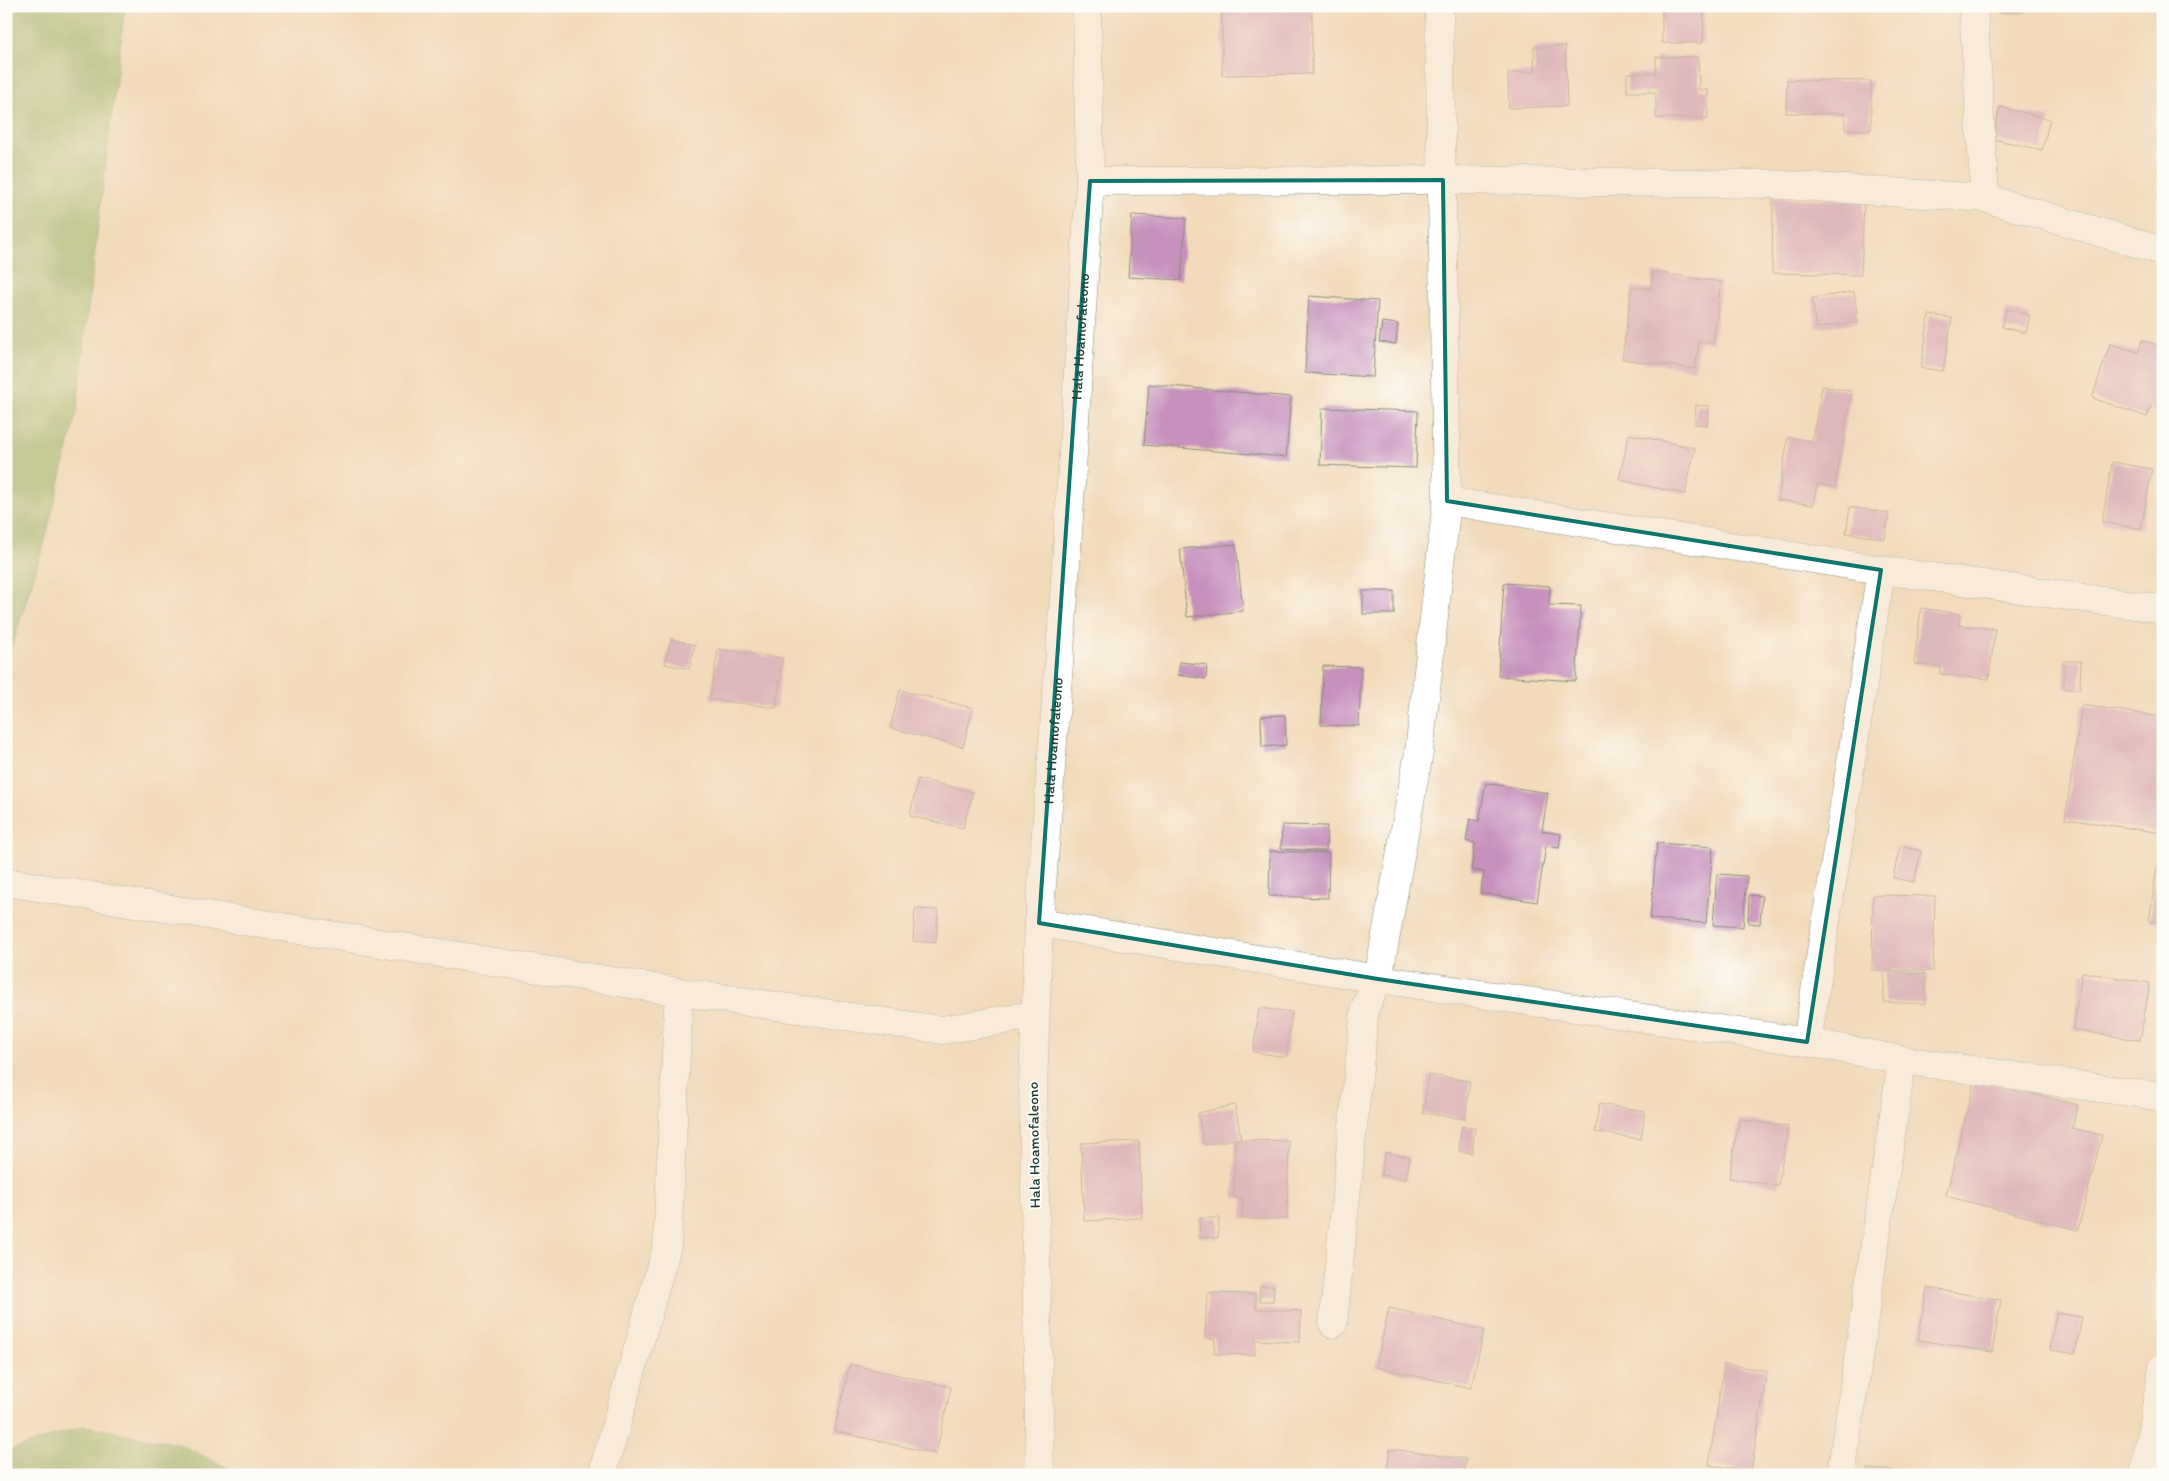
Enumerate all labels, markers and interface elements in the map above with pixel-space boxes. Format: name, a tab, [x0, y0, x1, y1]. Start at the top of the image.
street label: Hala Hoamofaleono	[1067, 273, 1093, 401]
street label: Hala Hoamofaleono	[1039, 677, 1067, 805]
street label: Hala Hoamofaleono	[1024, 1081, 1044, 1209]

